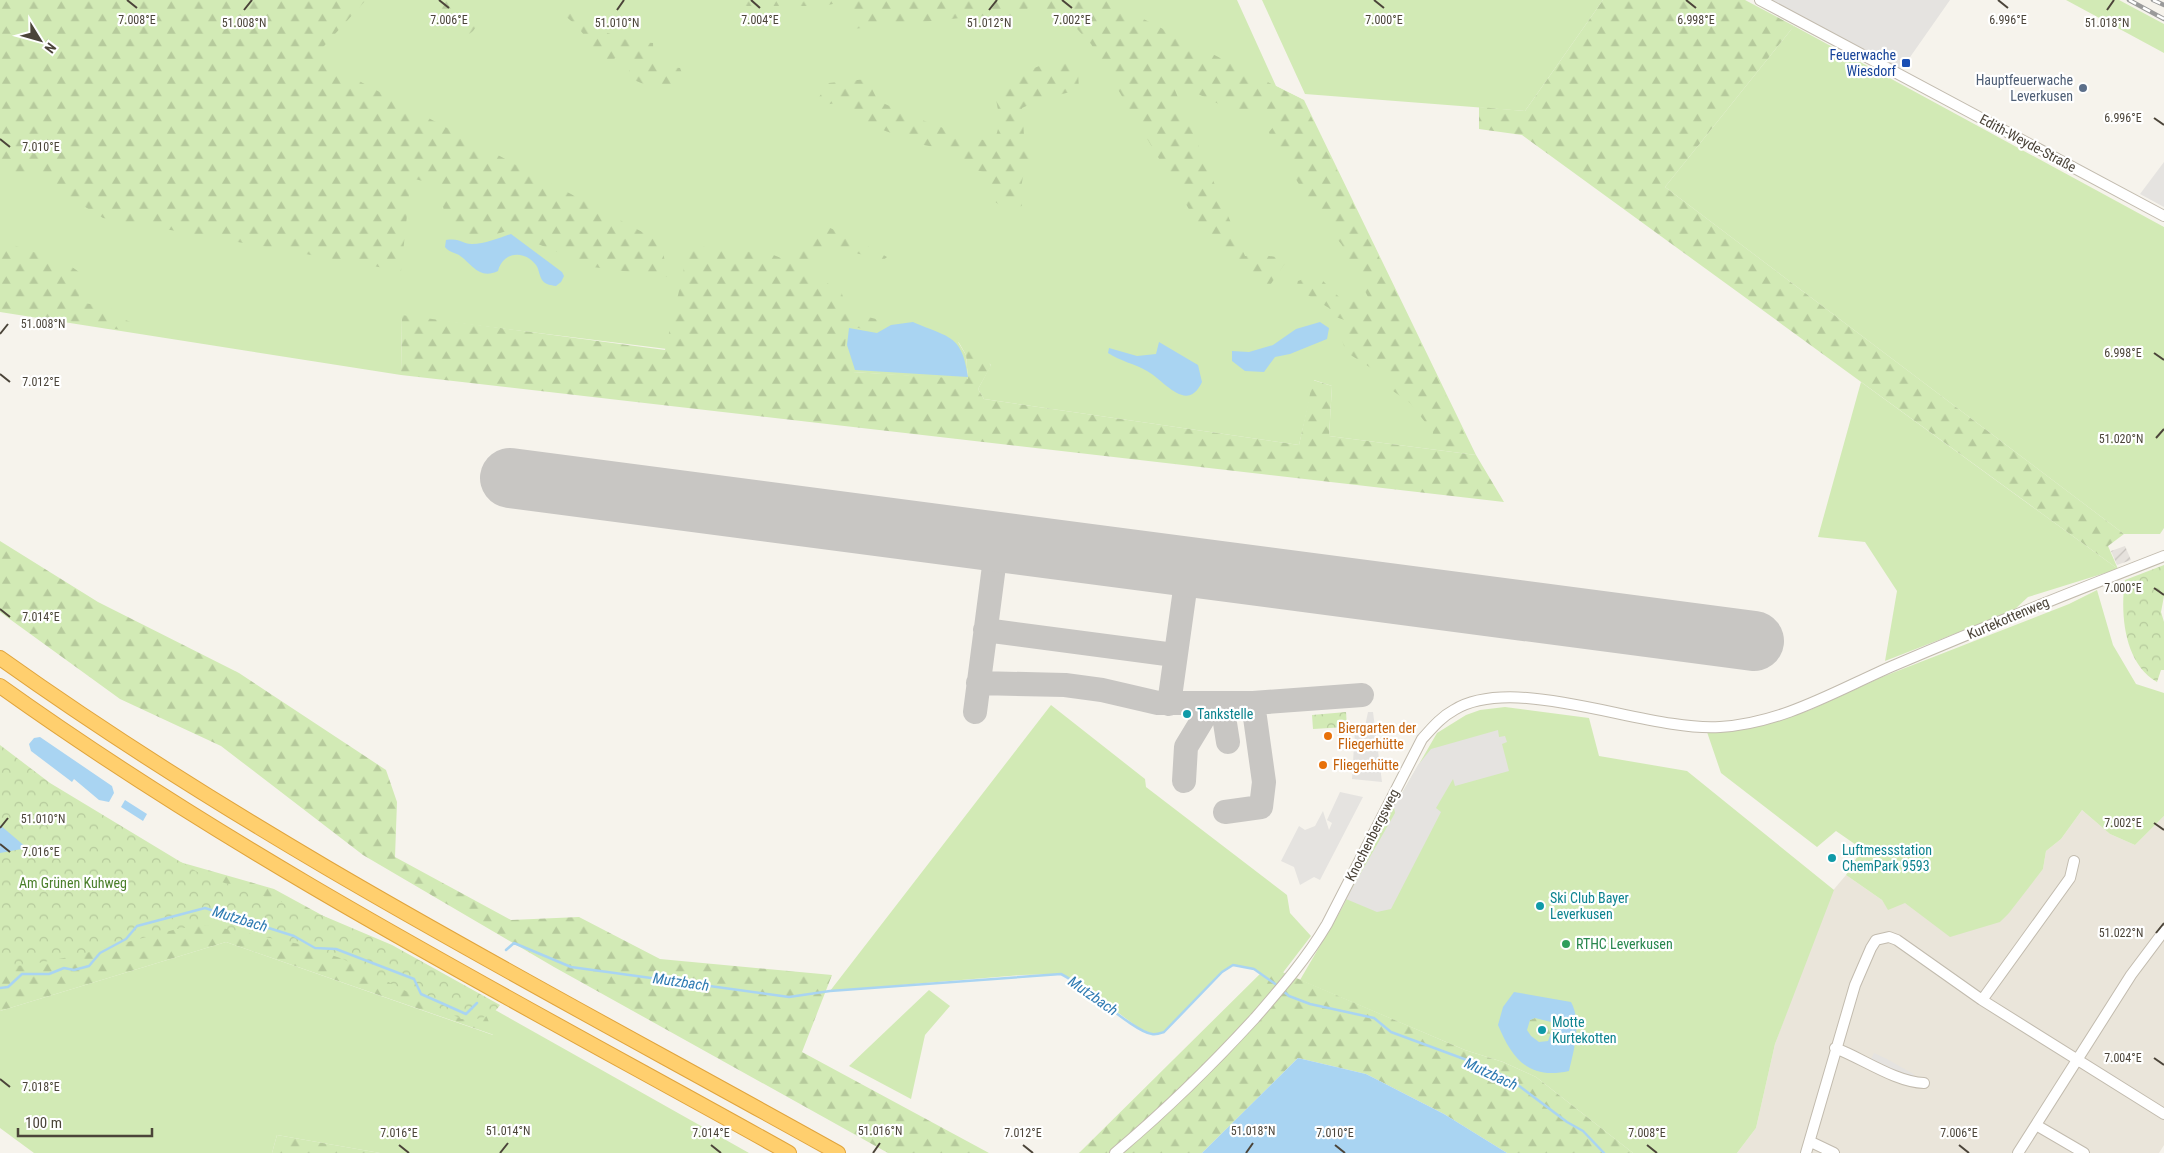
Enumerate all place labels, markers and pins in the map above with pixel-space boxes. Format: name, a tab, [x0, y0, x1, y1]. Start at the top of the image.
place label: Feuerwache Wiesdorf	[1830, 47, 1897, 79]
marker: Feuerwache Wiesdorf	[1900, 57, 1912, 69]
place label: Hauptfeuerwache Leverkusen	[1976, 72, 2073, 104]
marker: Hauptfeuerwache Leverkusen	[2077, 82, 2089, 94]
place label: Tankstelle	[1197, 706, 1254, 722]
marker: Tankstelle	[1181, 708, 1193, 720]
place label: Biergarten der Fliegerhütte	[1338, 720, 1416, 752]
marker: Biergarten der Fliegerhütte	[1322, 730, 1334, 742]
place label: Fliegerhütte	[1333, 757, 1399, 773]
marker: Fliegerhütte	[1317, 759, 1329, 771]
place label: Luftmessstation ChemPark 9593	[1842, 842, 1932, 874]
marker: Luftmessstation ChemPark 9593	[1826, 852, 1838, 864]
place label: Ski Club Bayer Leverkusen	[1550, 890, 1629, 922]
marker: Ski Club Bayer Leverkusen	[1534, 900, 1546, 912]
place label: RTHC Leverkusen	[1576, 936, 1673, 952]
marker: RTHC Leverkusen	[1560, 938, 1572, 950]
place label: Motte Kurtekotten	[1552, 1014, 1617, 1046]
marker: Motte Kurtekotten	[1536, 1024, 1548, 1036]

